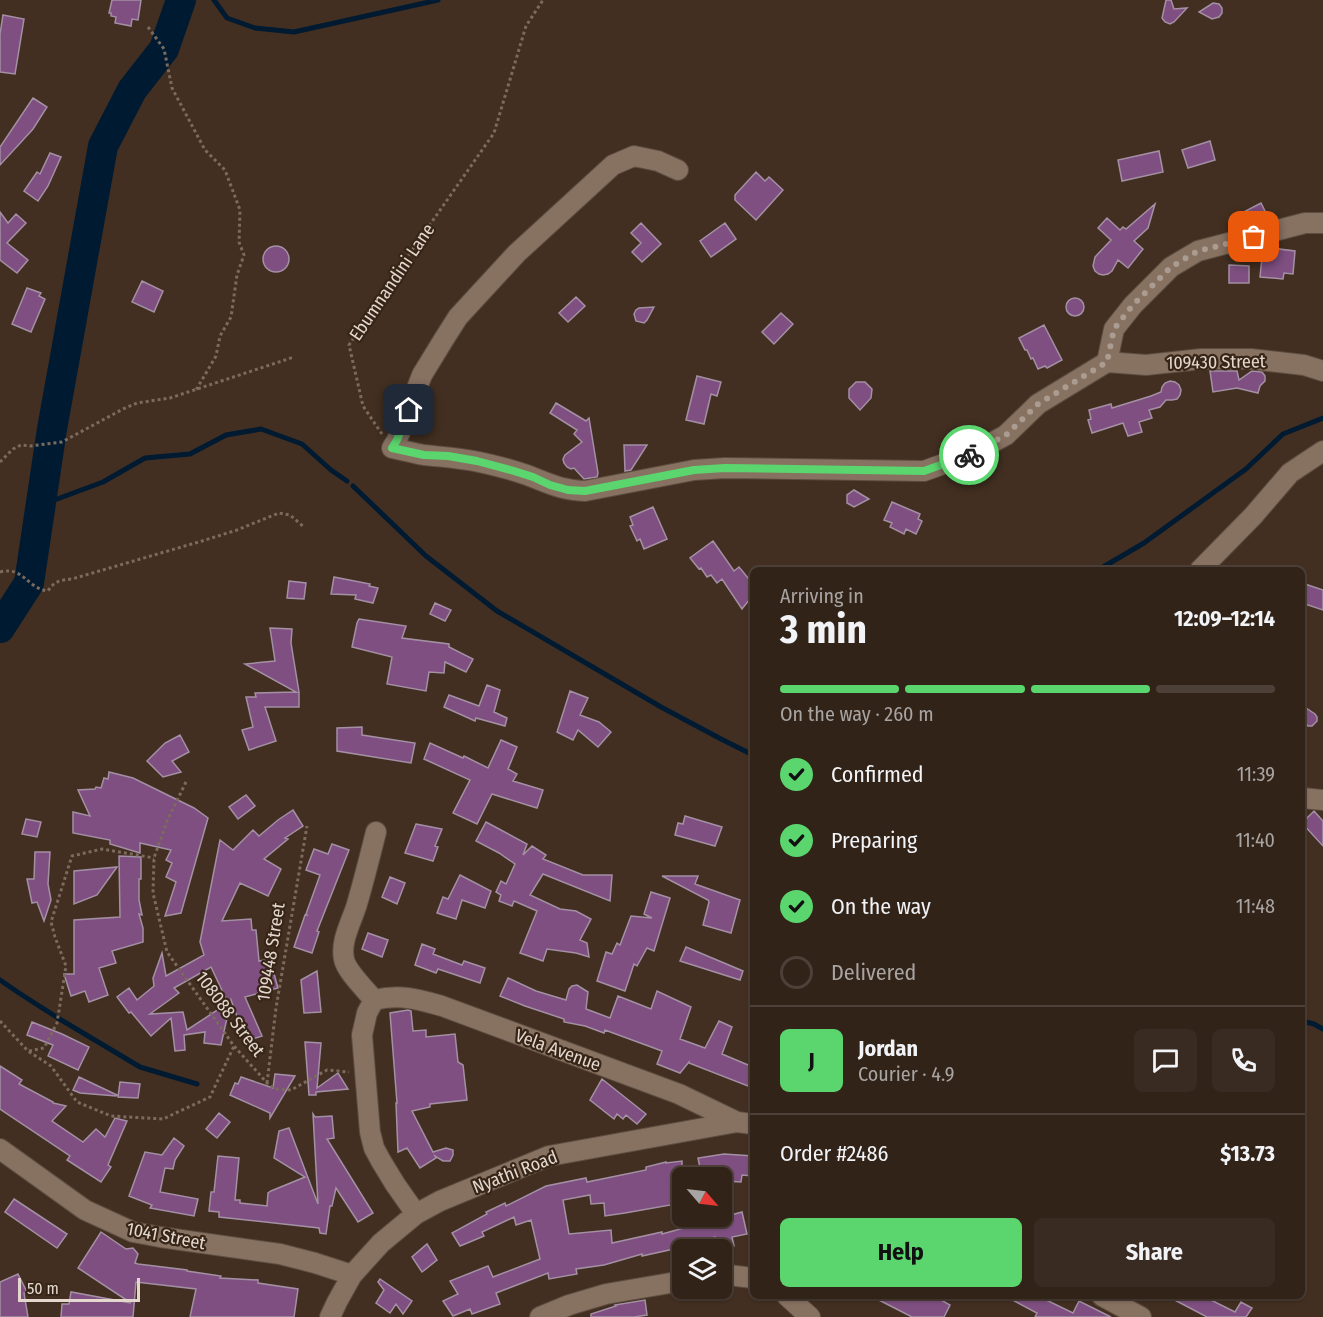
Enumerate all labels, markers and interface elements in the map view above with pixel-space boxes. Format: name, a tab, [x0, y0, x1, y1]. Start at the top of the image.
pin	[1228, 211, 1279, 262]
street label: Ebumnandini Lane	[345, 219, 439, 345]
icon: bag	[1237, 220, 1270, 253]
street label: 109430 Street	[1166, 350, 1266, 374]
pin	[383, 384, 434, 435]
icon: home	[392, 393, 425, 426]
courier	[939, 425, 999, 485]
icon: bike	[953, 439, 986, 472]
text: Arriving in	[780, 584, 864, 608]
text: 12:09–12:14	[1174, 605, 1275, 632]
text: 3 min	[780, 607, 867, 653]
text: On the way · 260 m	[780, 702, 934, 726]
icon: check	[780, 758, 813, 791]
text: Confirmed	[831, 761, 924, 788]
text: 11:39	[1237, 762, 1275, 786]
icon: check	[780, 824, 813, 857]
text: Preparing	[831, 827, 917, 854]
text: 11:40	[1235, 828, 1275, 852]
icon: check	[780, 890, 813, 923]
text: On the way	[831, 893, 931, 920]
text: 11:48	[1236, 894, 1275, 918]
street label: 109448 Street	[252, 901, 290, 1003]
text: Delivered	[831, 959, 916, 986]
street label: 108088 Street	[191, 967, 269, 1061]
street label: Vela Avenue	[512, 1024, 604, 1076]
button: chat	[1134, 1029, 1197, 1092]
button: phone	[1212, 1029, 1275, 1092]
text: Jordan	[858, 1035, 918, 1062]
text: J	[808, 1047, 815, 1074]
text: Courier · 4.9	[858, 1062, 954, 1086]
text: Order #2486	[780, 1140, 888, 1167]
text: $13.73	[1220, 1140, 1275, 1167]
street label: Nyathi Road	[470, 1146, 560, 1198]
north arrow	[672, 1167, 732, 1227]
map controls	[672, 1167, 732, 1299]
street label: 1041 Street	[125, 1218, 207, 1254]
button: Help	[780, 1218, 1022, 1287]
button: Share	[1034, 1218, 1275, 1287]
button: layers	[672, 1239, 732, 1299]
scale bar	[18, 1275, 140, 1302]
text: 50 m	[27, 1279, 59, 1298]

